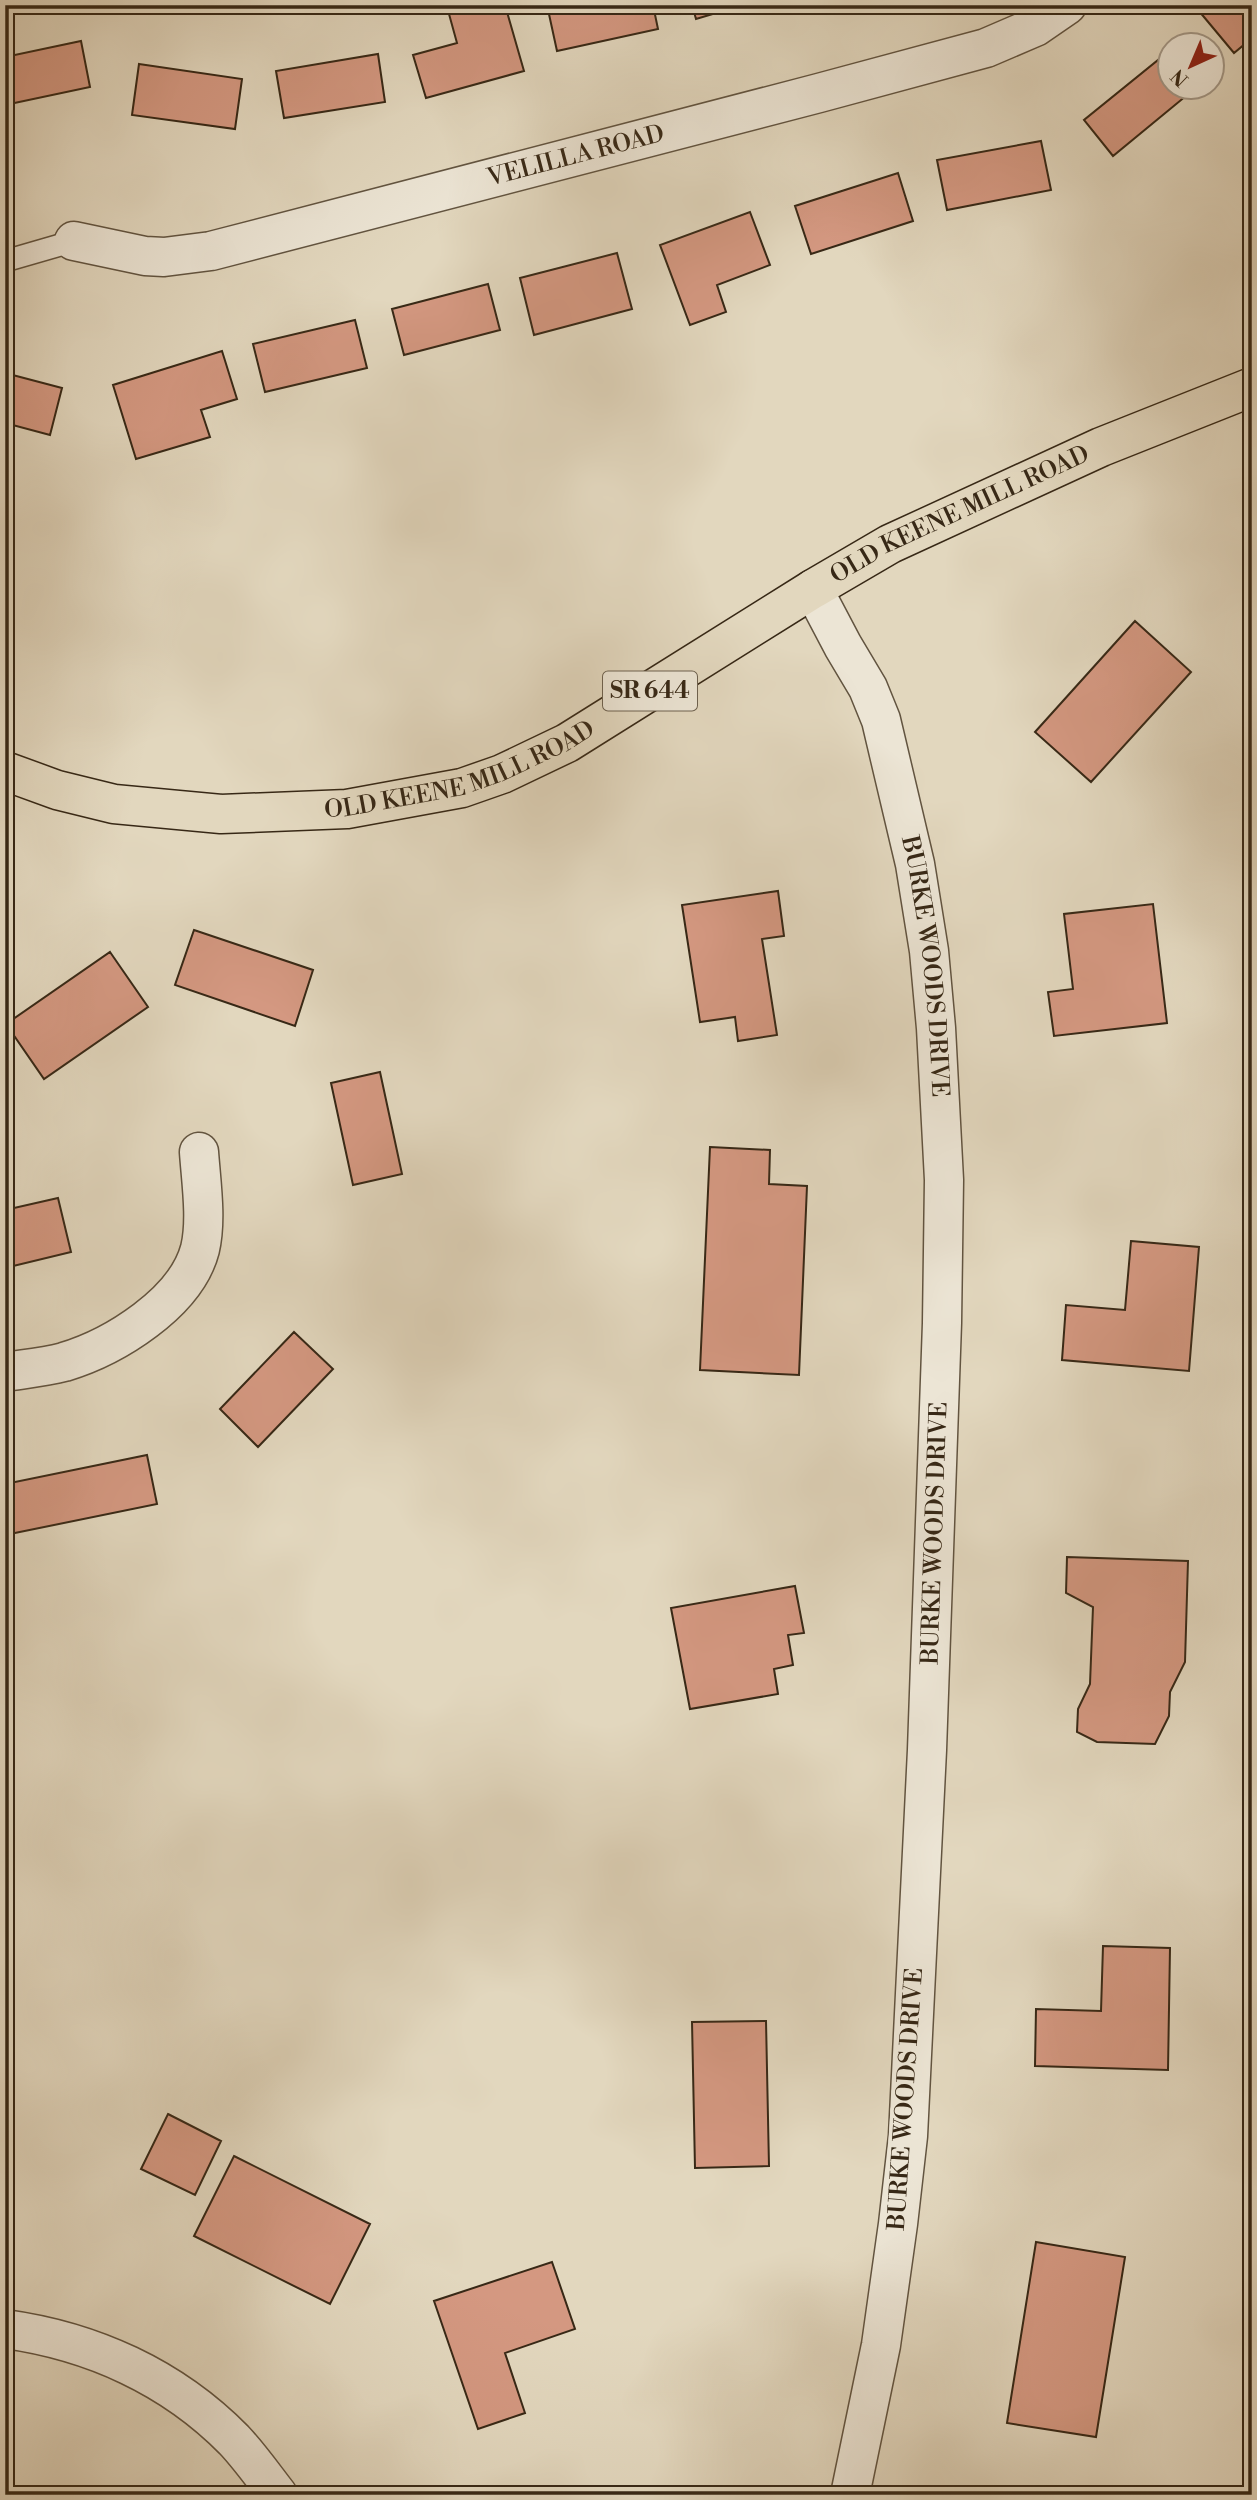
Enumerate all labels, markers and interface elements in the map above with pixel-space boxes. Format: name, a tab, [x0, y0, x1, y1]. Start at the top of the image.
north arrow	[1156, 32, 1226, 102]
text: N	[1166, 64, 1194, 91]
street label: VELILLA ROAD	[483, 119, 668, 194]
street label: OLD KEENE MILL ROAD	[825, 439, 1094, 591]
road number: SR 644	[603, 671, 697, 710]
street label: OLD KEENE MILL ROAD	[324, 714, 601, 825]
street label: BURKE WOODS DRIVE	[894, 832, 955, 1098]
street label: BURKE WOODS DRIVE	[915, 1401, 955, 1666]
street label: BURKE WOODS DRIVE	[882, 1967, 930, 2232]

